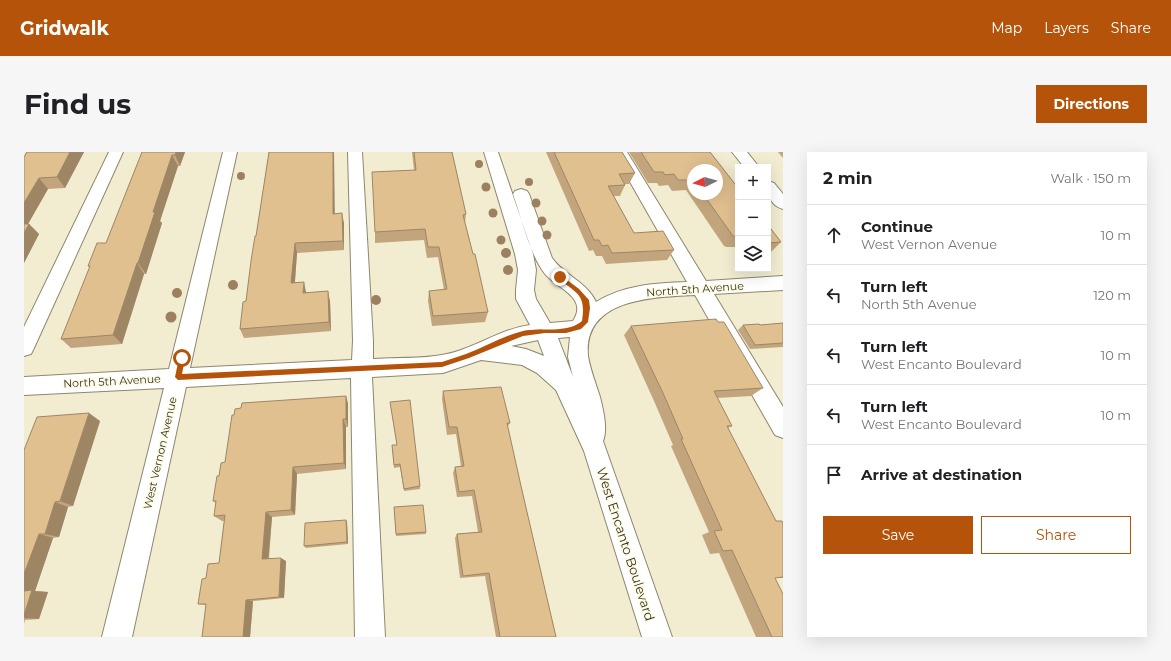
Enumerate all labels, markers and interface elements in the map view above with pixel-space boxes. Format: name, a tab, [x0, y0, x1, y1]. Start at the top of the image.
text: Gridwalk	[20, 17, 109, 40]
text: Map	[991, 19, 1022, 37]
text: Layers	[1044, 19, 1089, 37]
text: Share	[1111, 19, 1151, 37]
button: Directions	[1036, 85, 1147, 123]
text: Find us	[24, 87, 131, 121]
north arrow	[687, 164, 723, 200]
map controls	[735, 164, 771, 272]
button: +	[735, 164, 771, 200]
text: 2 min	[823, 168, 873, 188]
text: Walk · 150 m	[1050, 170, 1131, 186]
button: −	[735, 200, 771, 236]
text: Continue	[861, 217, 933, 236]
icon: ahead	[823, 224, 845, 246]
text: 10 m	[1101, 227, 1131, 243]
button: layers	[735, 236, 771, 272]
text: West Vernon Avenue	[861, 236, 997, 252]
route end	[551, 268, 569, 286]
text: Turn left	[861, 277, 928, 296]
street label: North 5th Avenue	[646, 279, 745, 299]
icon: left	[823, 284, 845, 306]
text: 120 m	[1093, 287, 1131, 303]
text: North 5th Avenue	[861, 296, 977, 312]
text: Turn left	[861, 337, 928, 356]
icon: left	[823, 344, 845, 366]
text: 10 m	[1101, 347, 1131, 363]
route start	[173, 349, 191, 367]
text: West Encanto Boulevard	[861, 356, 1022, 372]
street label: North 5th Avenue	[63, 371, 162, 391]
street label: West Vernon Avenue	[140, 395, 180, 511]
text: Turn left	[861, 397, 928, 416]
icon: left	[823, 404, 845, 426]
text: 10 m	[1101, 407, 1131, 423]
text: West Encanto Boulevard	[861, 416, 1022, 432]
icon: arrive	[823, 464, 845, 486]
street label: West Encanto Boulevard	[594, 465, 658, 623]
text: Arrive at destination	[861, 465, 1022, 484]
button: Save	[823, 516, 973, 554]
button: Share	[981, 516, 1131, 554]

